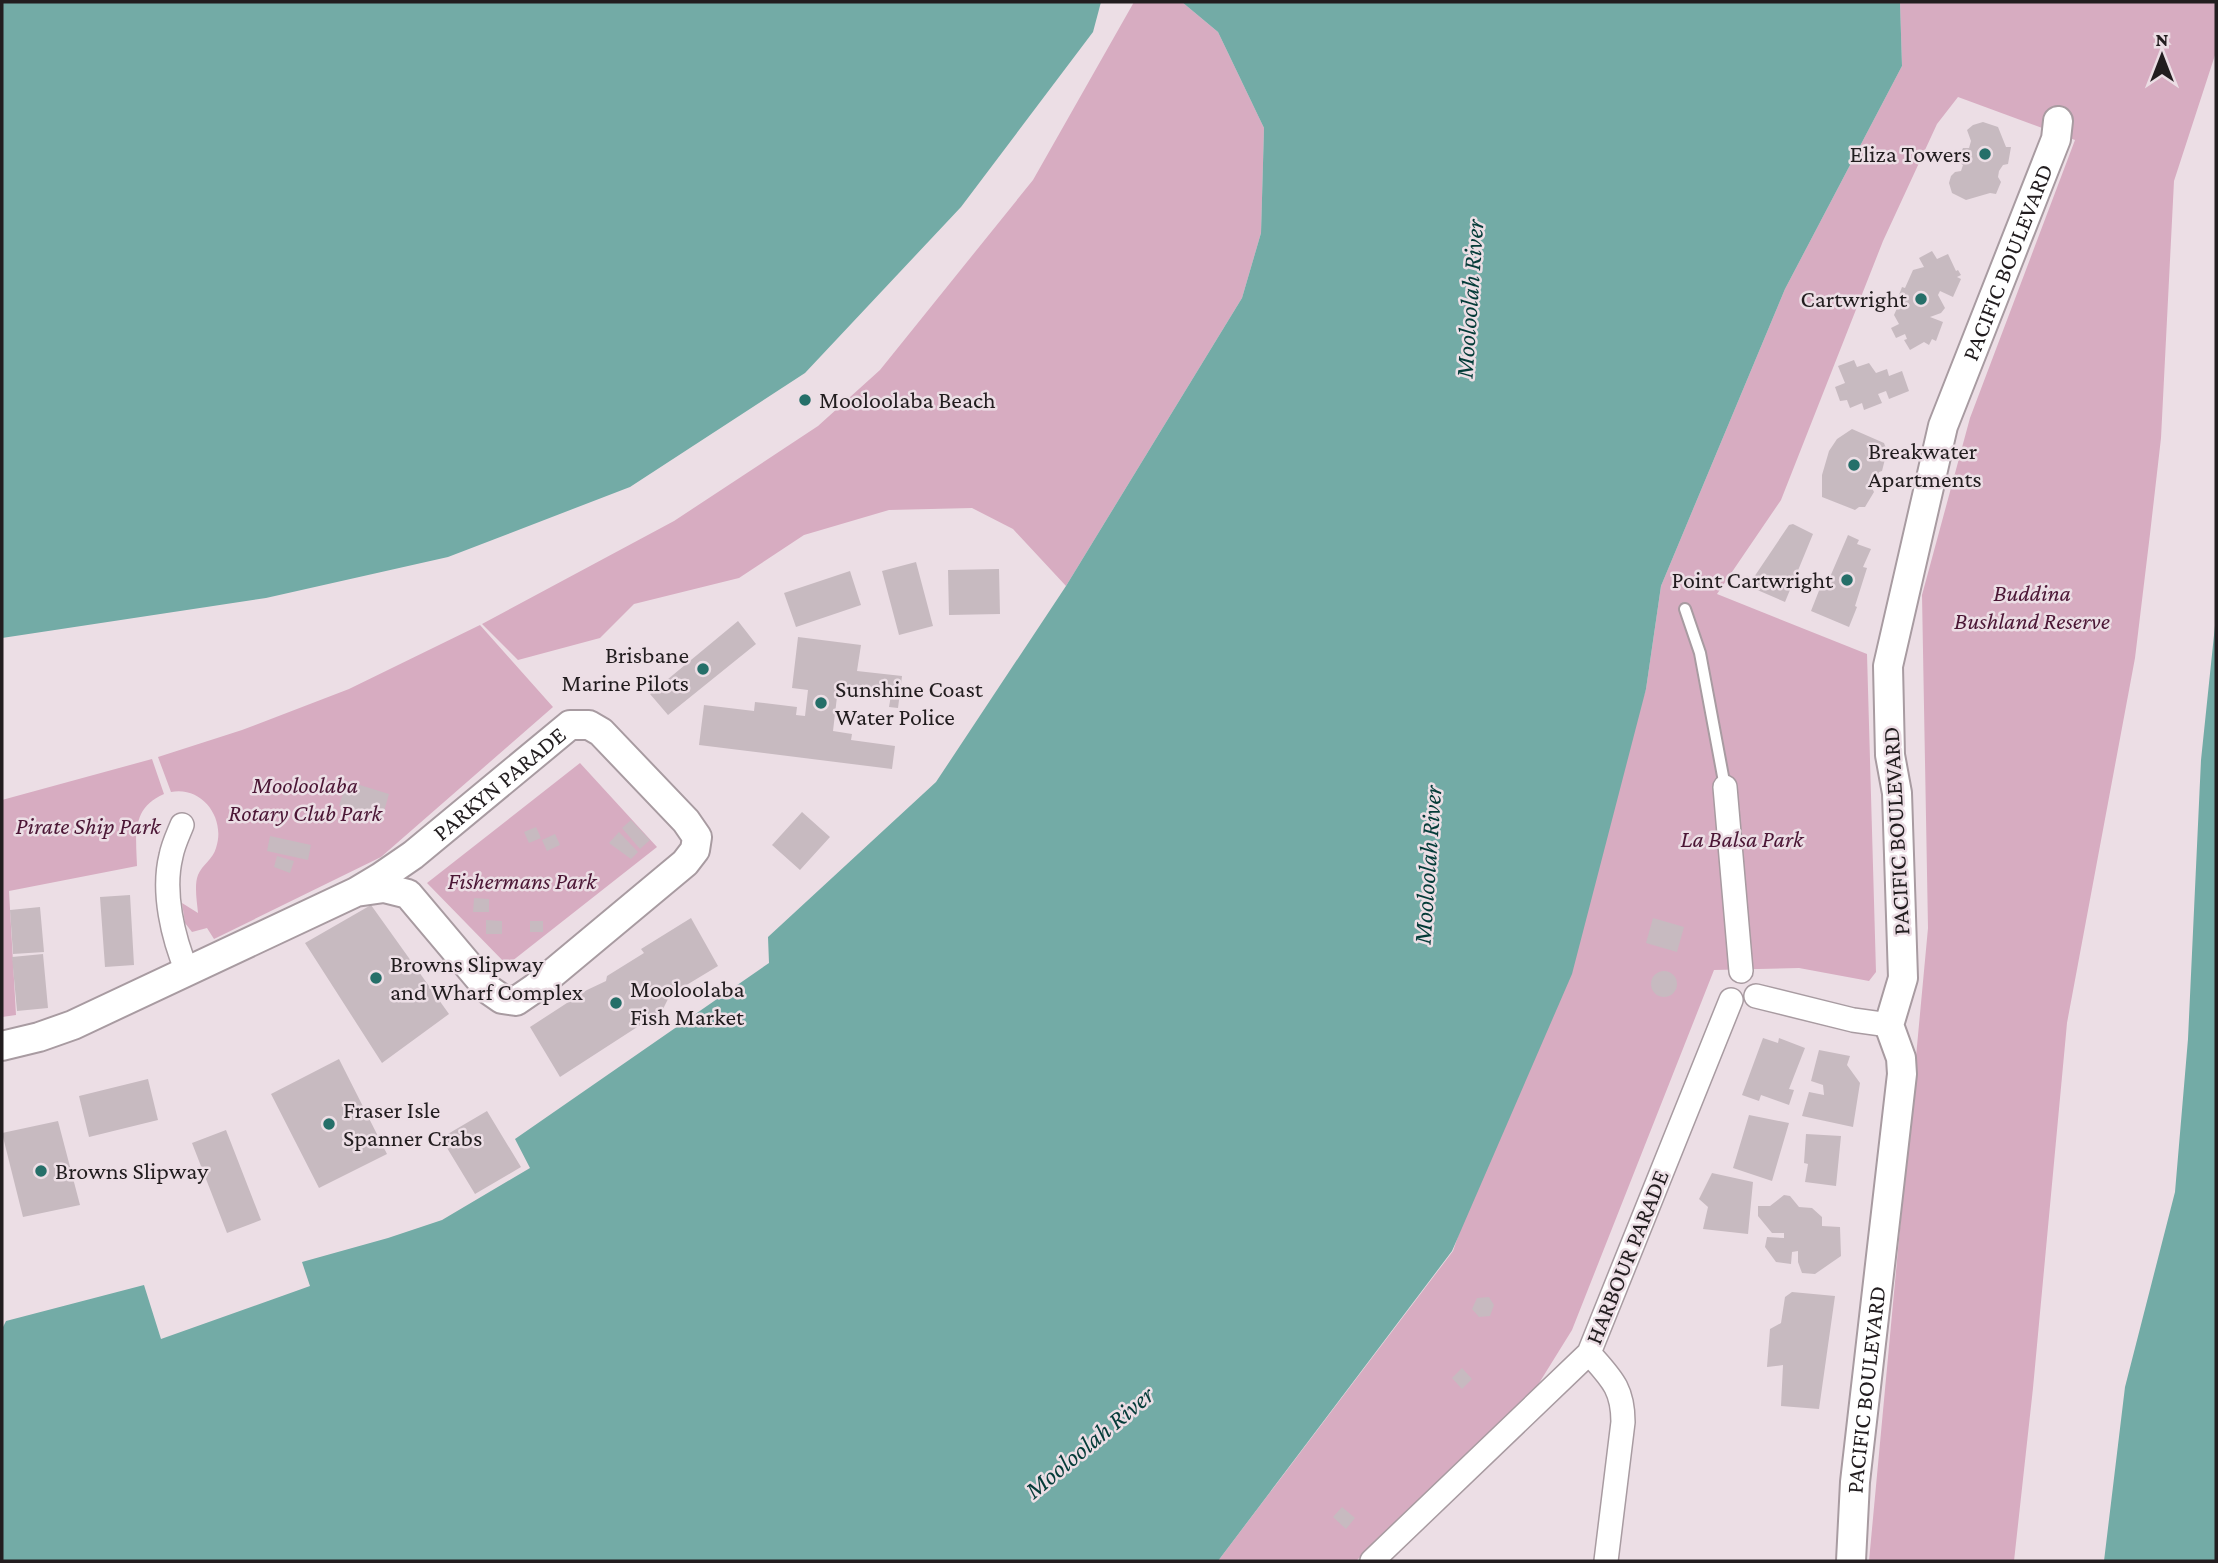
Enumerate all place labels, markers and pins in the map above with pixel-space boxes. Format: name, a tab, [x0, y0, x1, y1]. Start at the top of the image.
place label: Eliza Towers	[1850, 140, 1971, 167]
marker: Eliza Towers	[1977, 146, 1993, 162]
place label: Cartwright	[1801, 285, 1908, 312]
marker: Cartwright	[1913, 291, 1929, 307]
place label: Mooloolaba Beach	[819, 386, 996, 413]
marker: Mooloolaba Beach	[797, 392, 813, 408]
place label: Breakwater Apartments	[1868, 437, 1982, 492]
marker: Breakwater Apartments	[1846, 457, 1862, 473]
place label: Point Cartwright	[1671, 566, 1834, 593]
marker: Point Cartwright	[1839, 572, 1855, 588]
place label: Brisbane Marine Pilots	[562, 641, 689, 696]
marker: Brisbane Marine Pilots	[695, 661, 711, 677]
place label: Sunshine Coast Water Police	[835, 675, 984, 730]
marker: Sunshine Coast Water Police	[813, 695, 829, 711]
place label: Browns Slipway and Wharf Complex	[390, 950, 583, 1005]
marker: Browns Slipway and Wharf Complex	[368, 970, 384, 986]
place label: Mooloolaba Fish Market	[630, 975, 745, 1030]
marker: Mooloolaba Fish Market	[608, 995, 624, 1011]
place label: Fraser Isle Spanner Crabs	[343, 1096, 482, 1151]
marker: Fraser Isle Spanner Crabs	[321, 1116, 337, 1132]
place label: Browns Slipway	[55, 1157, 209, 1184]
marker: Browns Slipway	[33, 1163, 49, 1179]

